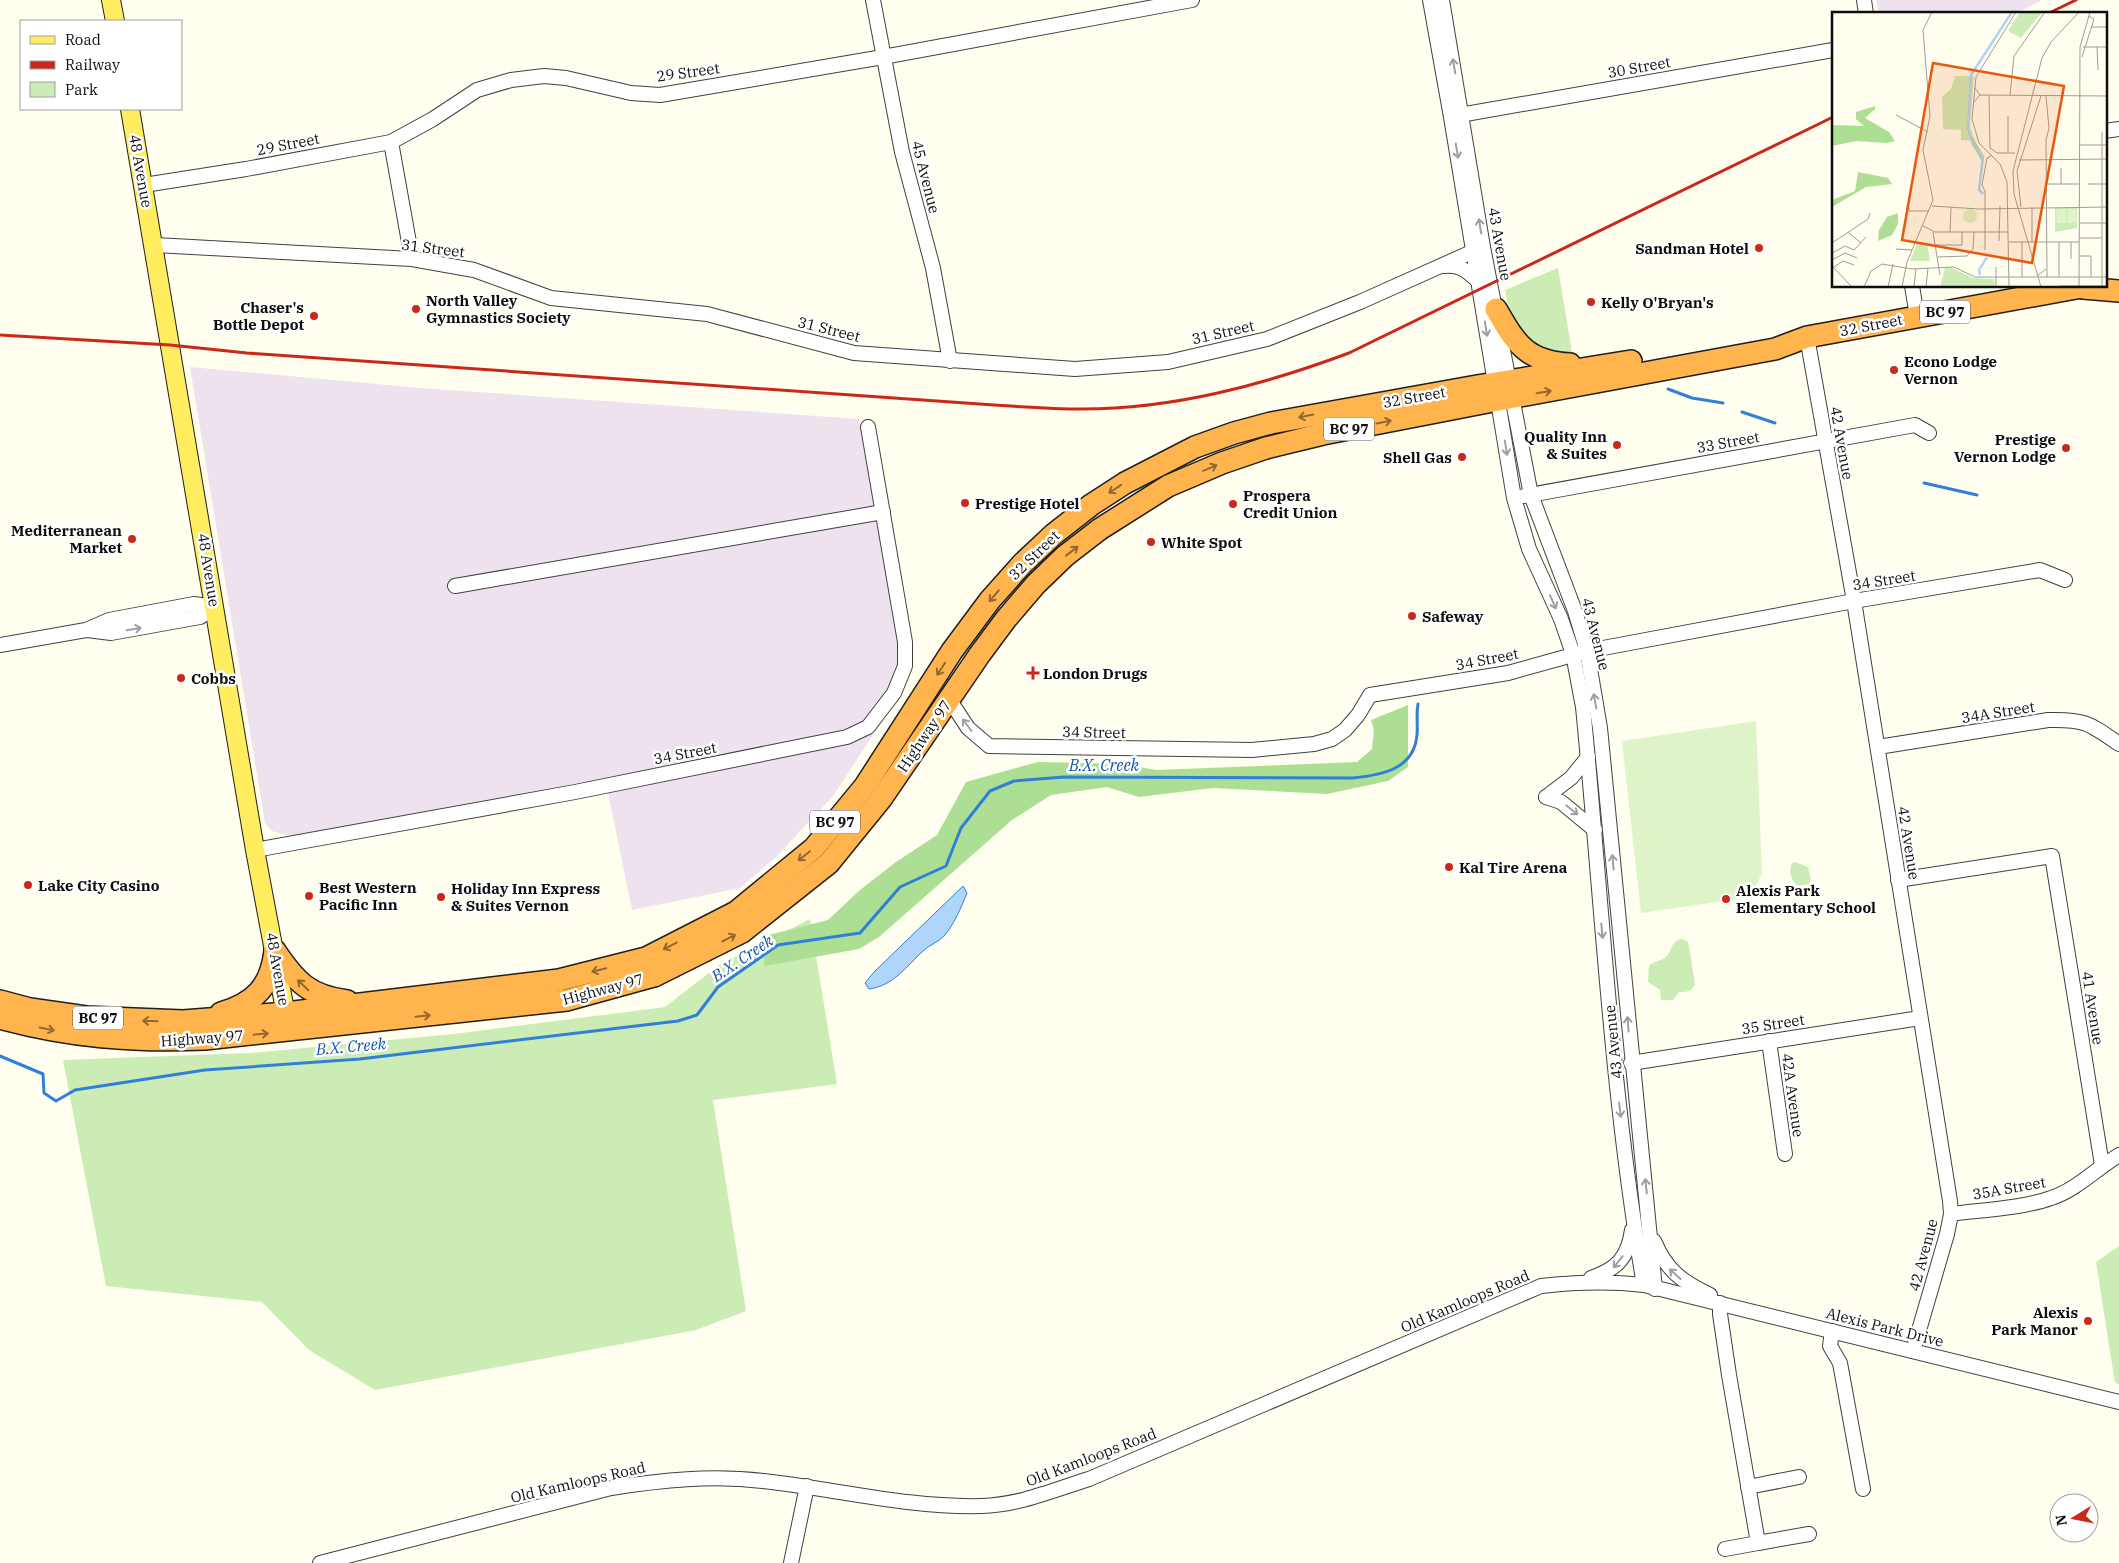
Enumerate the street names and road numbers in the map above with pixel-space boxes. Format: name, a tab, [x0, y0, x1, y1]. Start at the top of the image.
street label: 30 Street	[1606, 52, 1672, 82]
street label: 29 Street	[655, 58, 721, 86]
street label: 29 Street	[255, 129, 321, 159]
street label: 48 Avenue	[125, 133, 157, 209]
street label: 45 Avenue	[908, 139, 944, 215]
street label: 43 Avenue	[1484, 206, 1516, 282]
street label: 31 Street	[400, 235, 466, 261]
road number: BC 97	[1920, 300, 1970, 324]
street label: 32 Street	[1838, 310, 1904, 340]
street label: 31 Street	[796, 312, 862, 346]
street label: 31 Street	[1190, 316, 1256, 348]
street label: 32 Street	[1381, 382, 1447, 412]
street label: 42 Avenue	[1826, 405, 1858, 481]
road number: BC 97	[1324, 418, 1374, 440]
street label: 33 Street	[1695, 427, 1761, 457]
street label: 32 Street	[1005, 526, 1063, 584]
street label: 48 Avenue	[194, 532, 224, 608]
street label: 34 Street	[1851, 566, 1917, 594]
street label: 43 Avenue	[1578, 596, 1614, 672]
street label: 34 Street	[1454, 644, 1520, 674]
street label: Highway 97	[893, 696, 955, 776]
street label: 34A Street	[1960, 697, 2036, 727]
street label: 34 Street	[1062, 722, 1126, 742]
street label: 34 Street	[652, 738, 718, 768]
street label: 42 Avenue	[1894, 805, 1924, 881]
road number: BC 97	[810, 810, 860, 834]
street label: 48 Avenue	[262, 931, 294, 1007]
street label: Highway 97	[560, 969, 646, 1009]
street label: 41 Avenue	[2078, 970, 2108, 1046]
street label: 43 Avenue	[1600, 1004, 1626, 1080]
road number: BC 97	[73, 1006, 123, 1030]
street label: 35 Street	[1740, 1010, 1806, 1038]
street label: Highway 97	[160, 1026, 244, 1050]
street label: 42A Avenue	[1778, 1052, 1808, 1138]
street label: 35A Street	[1971, 1172, 2047, 1204]
street label: 42 Avenue	[1904, 1217, 1942, 1293]
street label: Old Kamloops Road	[1398, 1265, 1532, 1337]
street label: Alexis Park Drive	[1824, 1303, 1946, 1351]
street label: Old Kamloops Road	[1023, 1423, 1159, 1491]
street label: Old Kamloops Road	[509, 1457, 647, 1507]

